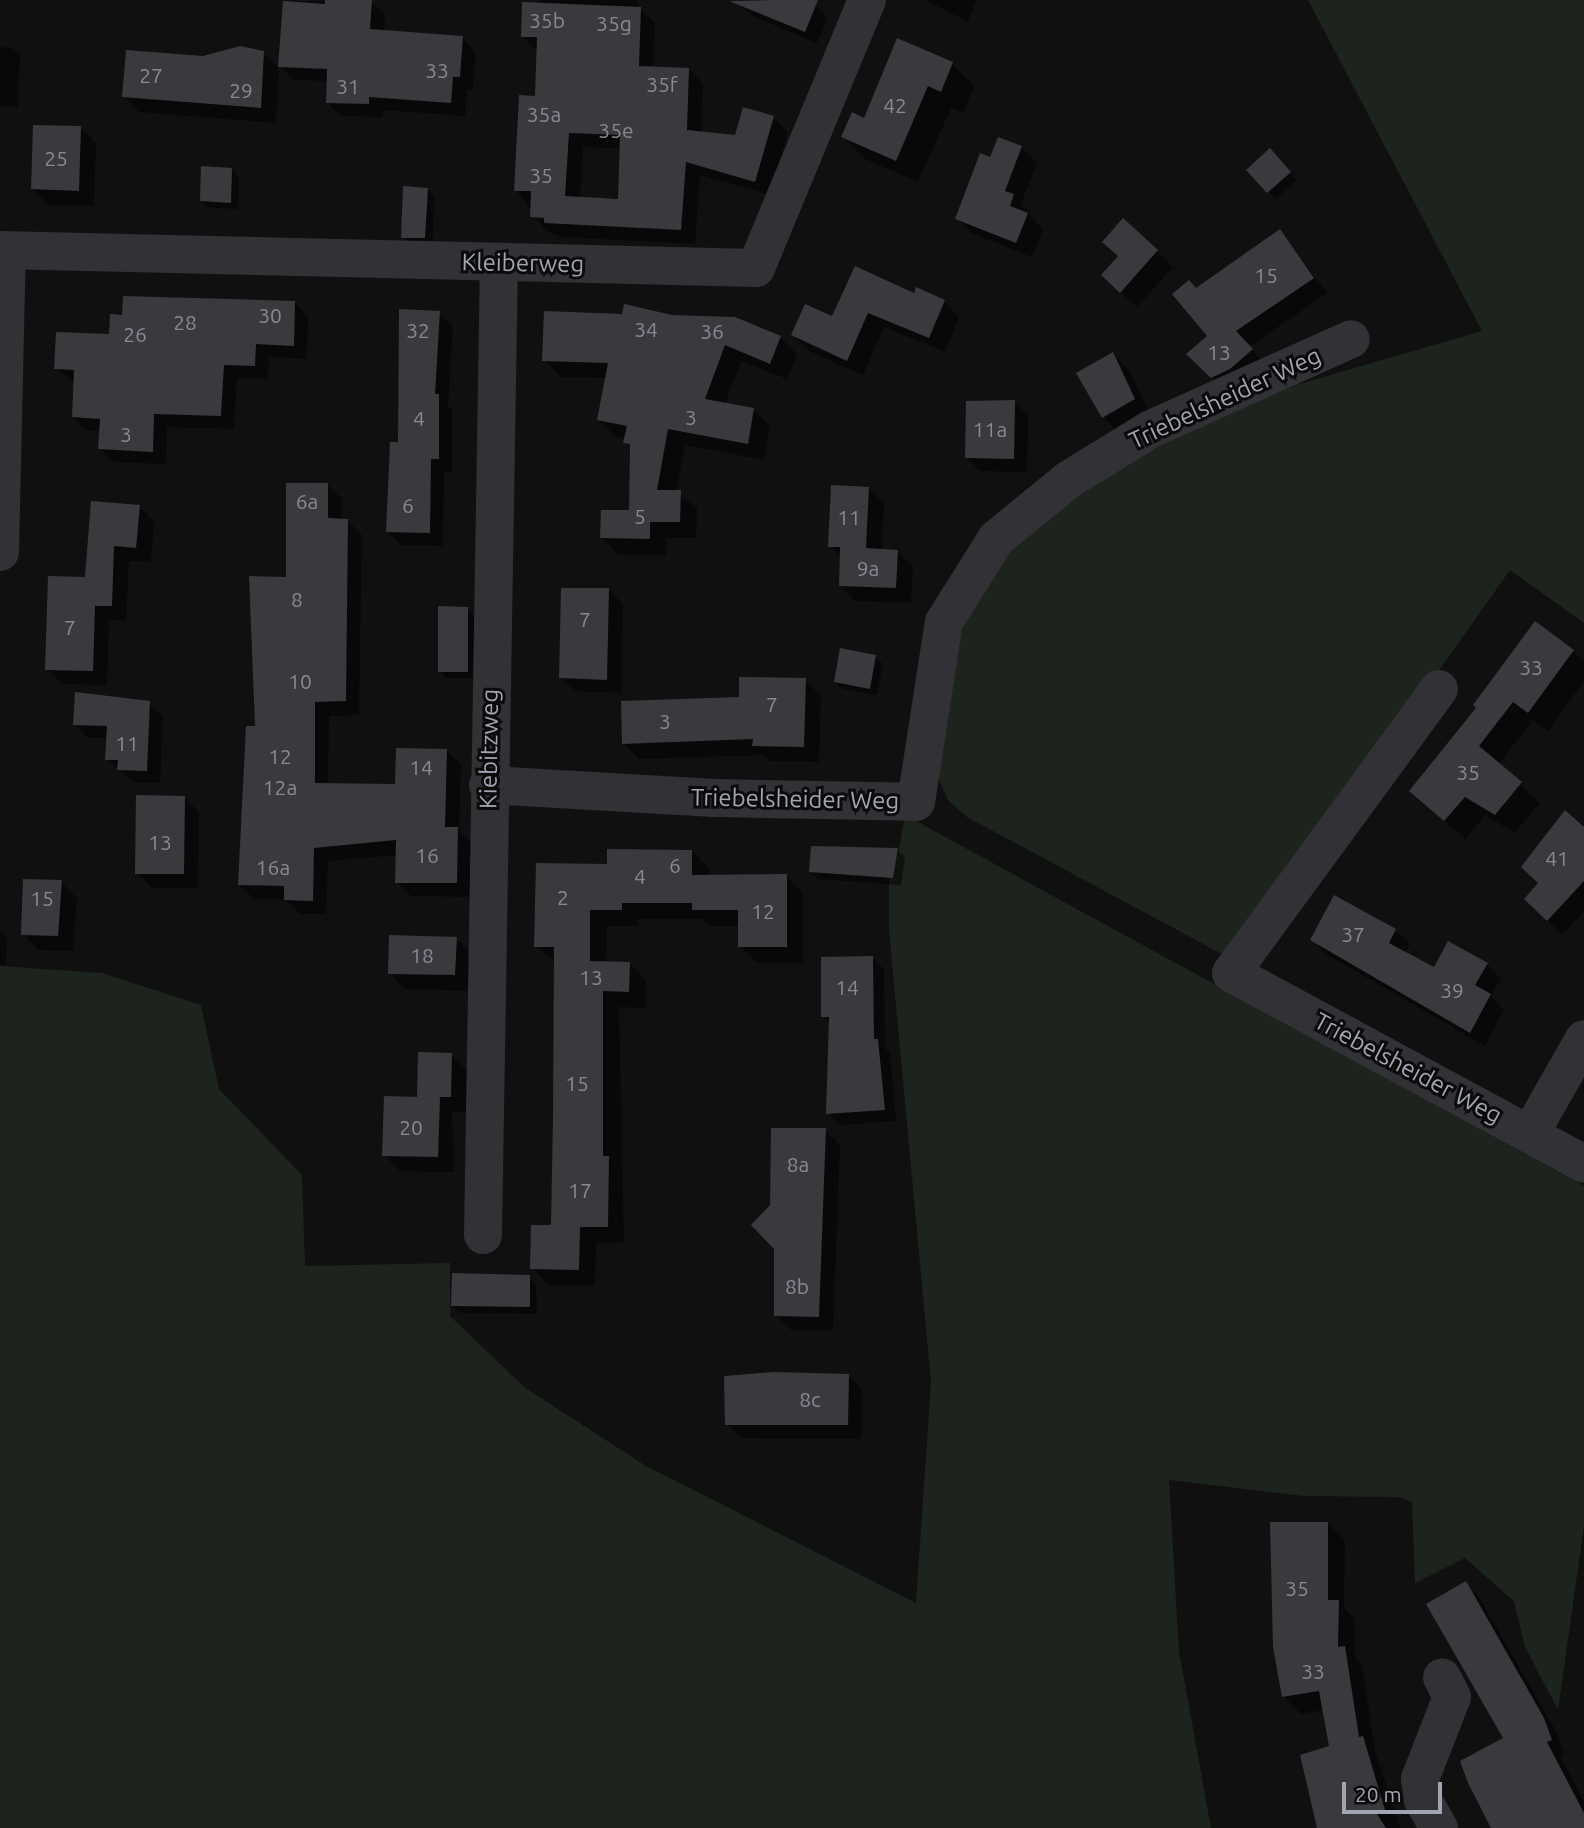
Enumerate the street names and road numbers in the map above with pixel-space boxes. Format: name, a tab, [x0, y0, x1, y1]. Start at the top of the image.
street label: Kleiberweg	[462, 248, 584, 278]
street label: Triebelsheider Weg	[1125, 341, 1325, 455]
street label: Kiebitzweg	[474, 689, 504, 809]
street label: Triebelsheider Weg	[691, 783, 899, 815]
street label: Triebelsheider Weg	[1309, 1006, 1507, 1130]

